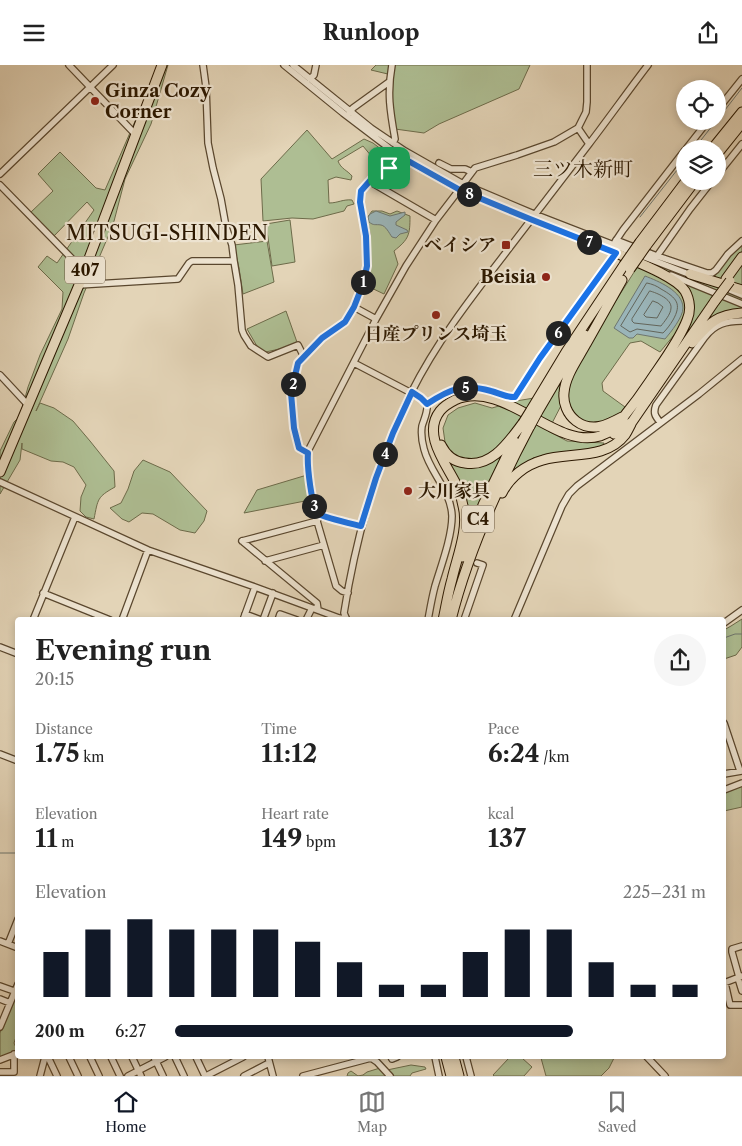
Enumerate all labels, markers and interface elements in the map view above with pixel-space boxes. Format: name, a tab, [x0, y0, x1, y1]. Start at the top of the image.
icon: menu	[20, 19, 48, 47]
text: Runloop	[322, 19, 420, 46]
icon: share	[694, 19, 722, 47]
place label: Ginza Cozy Corner	[105, 80, 212, 123]
map controls	[676, 80, 726, 190]
button: locate	[676, 80, 726, 130]
marker: Ginza Cozy Corner	[89, 95, 101, 107]
button: layers	[676, 140, 726, 190]
pin	[368, 147, 410, 189]
icon: arrive	[375, 154, 403, 182]
district label: 三ツ木新町	[533, 157, 633, 181]
pin: 8	[456, 181, 482, 207]
text: 8	[465, 185, 474, 203]
district label: MITSUGI-SHINDEN	[66, 221, 268, 245]
pin: 7	[576, 229, 602, 255]
text: 7	[586, 233, 593, 251]
place label: ベイシア	[424, 234, 496, 256]
marker: ベイシア	[500, 239, 512, 251]
road number: 407	[65, 257, 105, 283]
place label: Beisia	[480, 266, 537, 288]
pin: 1	[350, 269, 376, 295]
marker: Beisia	[540, 271, 552, 283]
text: 1	[360, 273, 367, 291]
marker: 日産プリンス埼玉	[430, 309, 442, 321]
pin: 6	[546, 321, 570, 345]
place label: 日産プリンス埼玉	[365, 323, 507, 345]
text: 6	[554, 324, 563, 342]
pin: 2	[280, 371, 306, 397]
text: 2	[289, 375, 298, 393]
pin: 5	[452, 375, 478, 401]
text: 5	[462, 379, 469, 397]
pin: 4	[372, 441, 398, 467]
text: 4	[381, 445, 390, 463]
place label: 大川家具	[418, 480, 490, 502]
marker: 大川家具	[402, 485, 414, 497]
pin: 3	[302, 493, 326, 519]
text: 3	[311, 497, 318, 515]
road number: C4	[462, 505, 494, 533]
text: Evening run	[35, 633, 211, 667]
button: share	[654, 634, 706, 686]
text: 20:15	[35, 669, 74, 689]
text: Distance	[35, 720, 93, 738]
text: Time	[261, 720, 297, 738]
text: Pace	[488, 720, 519, 738]
text: 1.75	[35, 738, 80, 769]
text: 11:12	[261, 738, 317, 769]
text: 6:24	[488, 738, 540, 769]
text: km	[80, 748, 104, 766]
text: /km	[540, 748, 570, 766]
text: Elevation	[35, 805, 98, 823]
text: Heart rate	[261, 805, 329, 823]
text: kcal	[488, 805, 514, 823]
text: 11	[35, 823, 58, 854]
text: 149	[261, 823, 302, 854]
text: 137	[488, 823, 526, 854]
text: m	[58, 833, 74, 851]
text: bpm	[302, 833, 336, 851]
text: Elevation	[35, 882, 106, 902]
text: 225–231 m	[623, 882, 706, 902]
text: 200 m	[35, 1021, 85, 1041]
text: 6:27	[115, 1021, 146, 1041]
tab: Home	[105, 1088, 146, 1136]
tab: Map	[357, 1088, 387, 1136]
tab: Saved	[598, 1088, 637, 1136]

